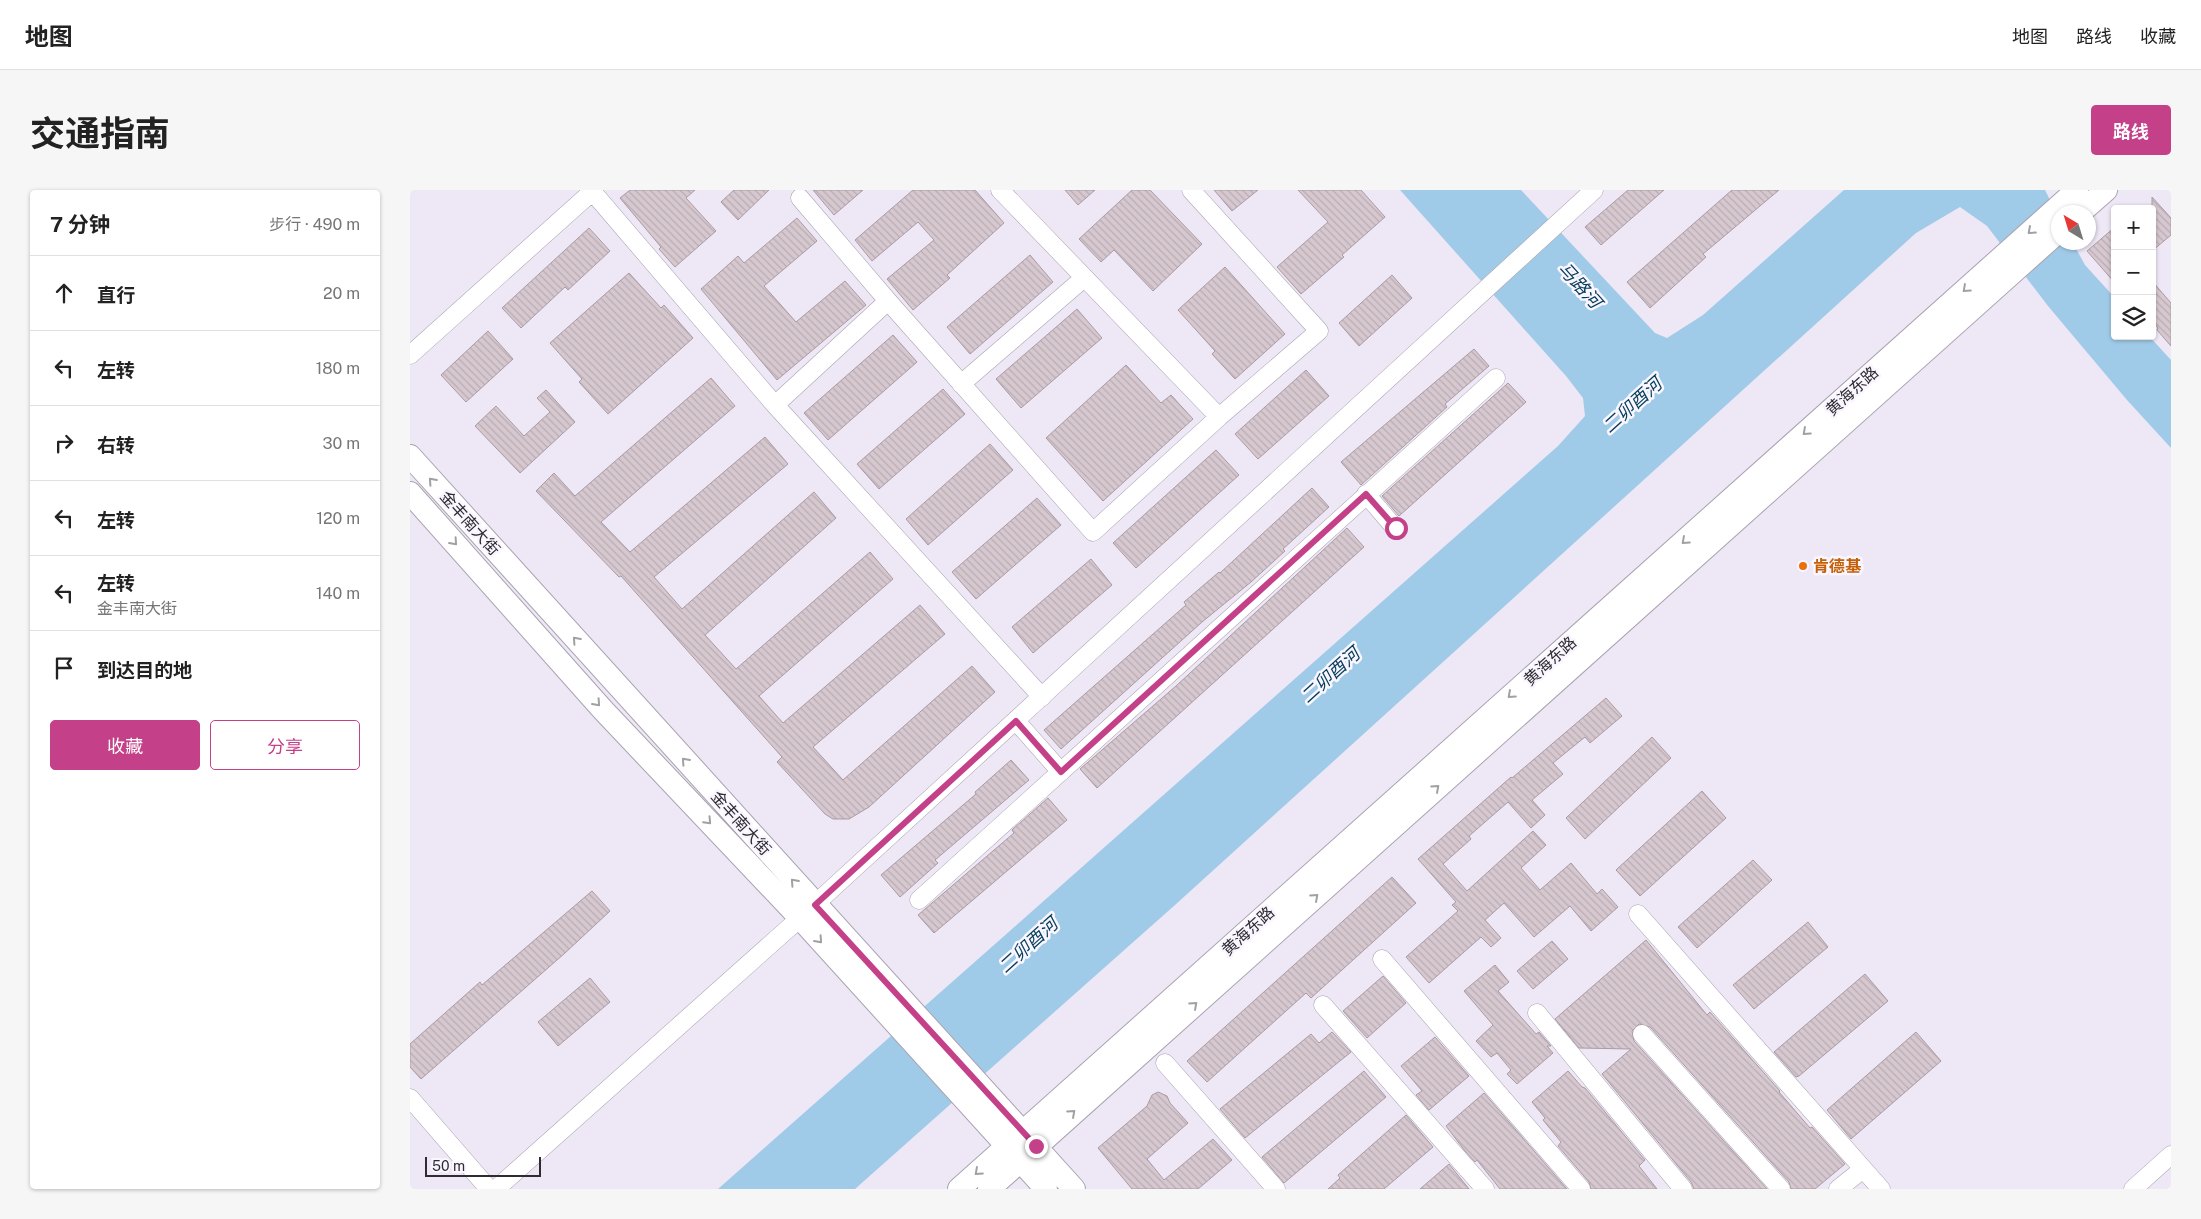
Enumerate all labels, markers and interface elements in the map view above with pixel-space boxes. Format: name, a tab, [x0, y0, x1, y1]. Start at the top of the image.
text: 地图	[25, 22, 73, 50]
text: 地图	[2012, 26, 2048, 47]
text: 路线	[2076, 26, 2112, 47]
text: 收藏	[2140, 26, 2176, 47]
button: 路线	[2091, 105, 2171, 155]
text: 交通指南	[30, 113, 170, 154]
north arrow	[2051, 205, 2096, 250]
map controls	[2111, 205, 2156, 340]
button: +	[2111, 205, 2156, 250]
text: 7 分钟	[50, 212, 110, 237]
text: 步行 · 490 m	[269, 215, 360, 234]
one-way arrow	[2028, 225, 2037, 234]
button: −	[2111, 250, 2156, 295]
water label: 马路河	[1554, 258, 1608, 314]
icon: ahead	[50, 279, 78, 307]
one-way arrow	[1963, 283, 1972, 292]
text: 直行	[97, 284, 135, 306]
text: 20 m	[323, 284, 360, 303]
button: layers	[2111, 295, 2156, 340]
icon: left	[50, 354, 78, 382]
text: 左转	[97, 359, 135, 381]
text: 180 m	[316, 359, 360, 378]
street label: 黄海东路	[1822, 363, 1882, 419]
water label: 二卯酉河	[1598, 371, 1668, 437]
one-way arrow	[1802, 426, 1811, 435]
icon: right	[50, 429, 78, 457]
text: 右转	[97, 434, 135, 456]
text: 30 m	[323, 434, 360, 453]
one-way arrow	[429, 477, 438, 486]
street label: 金丰南大街	[436, 487, 504, 559]
icon: left	[50, 504, 78, 532]
text: 左转	[97, 509, 135, 531]
text: 120 m	[316, 509, 360, 528]
route start	[1385, 517, 1408, 540]
one-way arrow	[1681, 535, 1690, 544]
one-way arrow	[448, 537, 457, 546]
place label: 肯德基	[1813, 557, 1862, 576]
marker: 肯德基	[1797, 560, 1809, 572]
text: 左转	[97, 572, 135, 594]
icon: left	[50, 579, 78, 607]
text: 140 m	[316, 584, 360, 603]
text: 金丰南大街	[97, 599, 177, 618]
street label: 黄海东路	[1520, 633, 1580, 689]
one-way arrow	[573, 637, 582, 646]
water label: 二卯酉河	[1296, 641, 1366, 707]
icon: arrive	[50, 654, 78, 682]
text: 到达目的地	[97, 659, 192, 681]
one-way arrow	[1508, 690, 1517, 699]
one-way arrow	[591, 698, 600, 707]
button: 收藏	[50, 720, 200, 770]
button: 分享	[210, 720, 360, 770]
one-way arrow	[682, 757, 691, 766]
one-way arrow	[1430, 785, 1439, 794]
street label: 金丰南大街	[707, 787, 775, 859]
one-way arrow	[702, 816, 711, 825]
one-way arrow	[790, 878, 799, 887]
one-way arrow	[1309, 894, 1318, 903]
street label: 黄海东路	[1218, 903, 1278, 959]
water label: 二卯酉河	[994, 911, 1064, 977]
one-way arrow	[814, 934, 823, 943]
one-way arrow	[1188, 1002, 1197, 1011]
one-way arrow	[1067, 1110, 1076, 1119]
route end	[1025, 1135, 1048, 1158]
scale bar	[425, 1154, 541, 1177]
text: 50 m	[432, 1158, 465, 1174]
one-way arrow	[975, 1166, 984, 1175]

